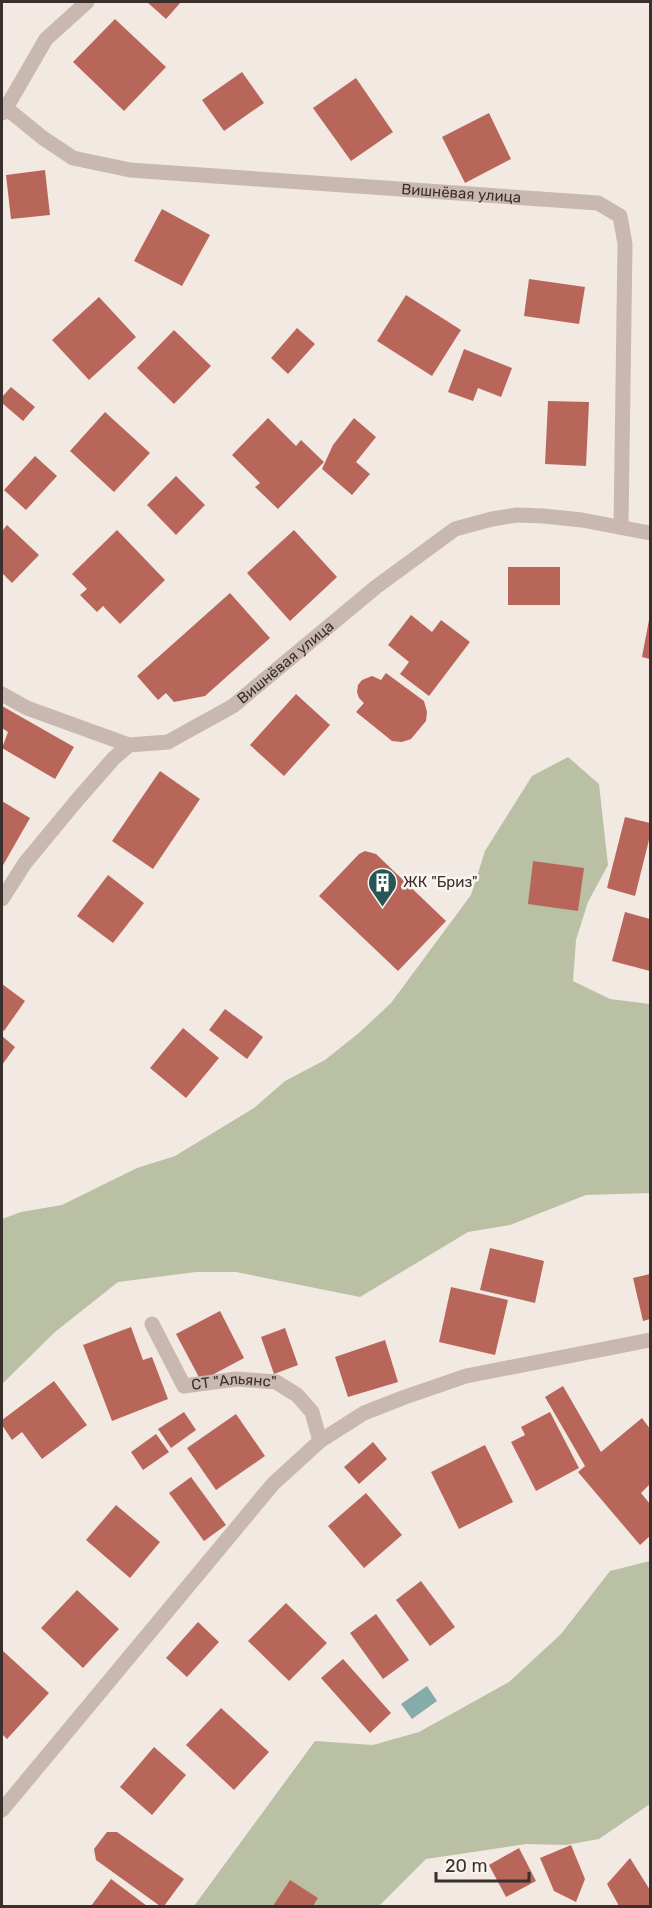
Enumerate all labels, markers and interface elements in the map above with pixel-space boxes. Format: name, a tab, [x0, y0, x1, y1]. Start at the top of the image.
street label: Вишнёвая улица	[401, 180, 522, 207]
street label: Вишнёвая улица	[234, 617, 338, 708]
building icon: ЖК "Бриз"	[366, 866, 398, 908]
place label: ЖК "Бриз"	[403, 873, 478, 891]
street label: СТ "Альянс"	[190, 1370, 277, 1394]
scale bar	[436, 1845, 529, 1883]
text: 20 m	[445, 1855, 487, 1877]

